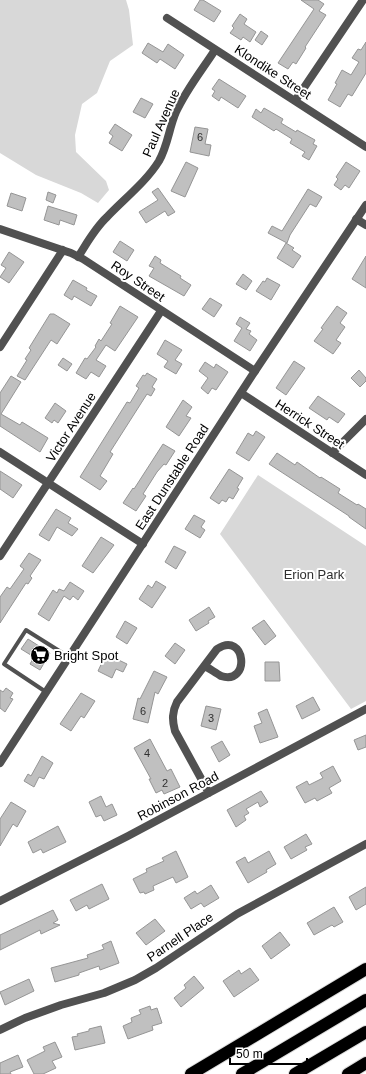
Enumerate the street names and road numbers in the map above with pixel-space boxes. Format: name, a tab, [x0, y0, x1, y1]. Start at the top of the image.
street label: Klondike Street	[232, 42, 314, 103]
street label: Paul Avenue	[139, 87, 183, 159]
street label: Roy Street	[108, 258, 168, 305]
street label: Victor Avenue	[43, 389, 99, 465]
street label: Herrick Street	[273, 396, 348, 452]
street label: East Dunstable Road	[132, 421, 212, 533]
street label: Robinson Road	[135, 768, 221, 824]
street label: Parnell Place	[144, 909, 216, 965]

